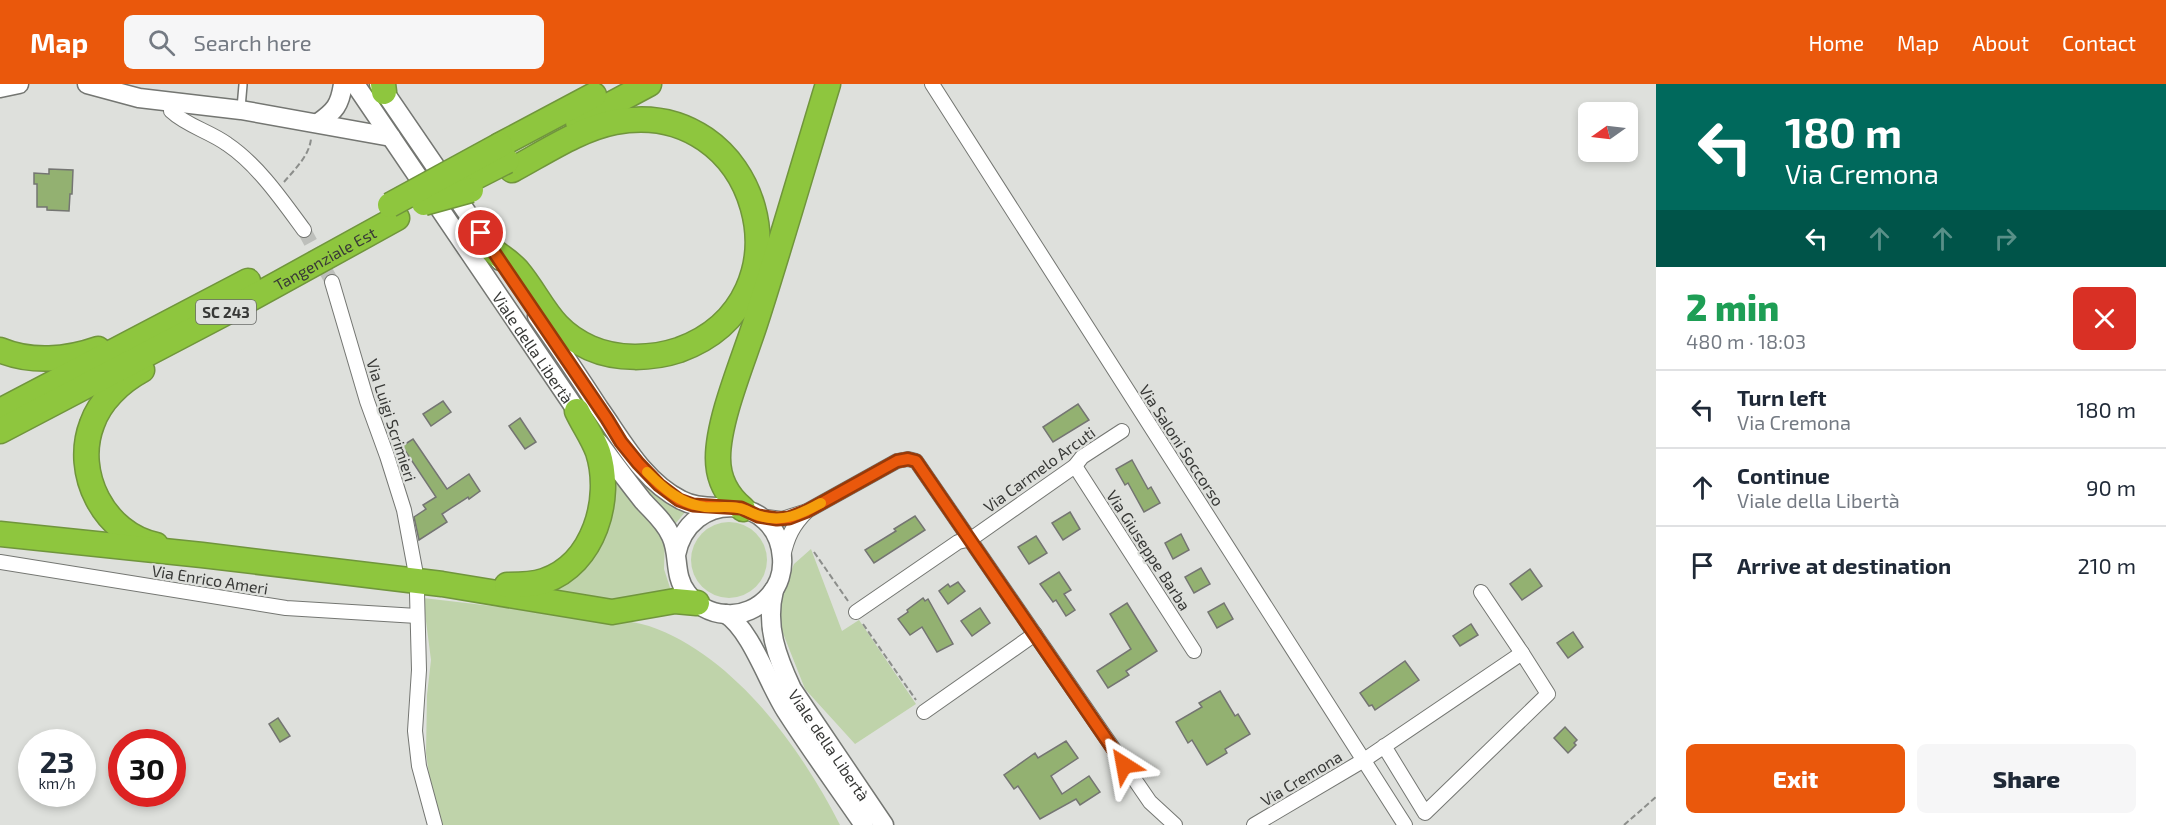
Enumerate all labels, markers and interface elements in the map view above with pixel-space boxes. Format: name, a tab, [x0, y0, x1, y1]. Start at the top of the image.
search box	[124, 15, 544, 69]
text: Map	[30, 25, 88, 59]
icon: search	[145, 26, 178, 59]
text: Search here	[193, 29, 312, 55]
text: Home	[1808, 30, 1864, 55]
text: Map	[1897, 30, 1939, 55]
text: About	[1972, 30, 2029, 55]
text: Contact	[2062, 30, 2136, 55]
north arrow	[1578, 102, 1638, 162]
map controls	[1578, 102, 1638, 162]
text: 180 m	[1785, 106, 1902, 156]
icon: left	[1686, 108, 1764, 186]
text: Via Cremona	[1785, 157, 1939, 189]
pin	[455, 207, 506, 258]
icon: arrive	[464, 216, 497, 249]
street label: Tangenziale Est	[270, 222, 379, 294]
icon: left	[1800, 222, 1833, 255]
icon: ahead	[1863, 222, 1896, 255]
icon: ahead	[1926, 222, 1959, 255]
icon: right	[1989, 222, 2022, 255]
text: 2 min	[1686, 285, 1779, 328]
button: close	[2073, 287, 2136, 350]
street label: Viale della Libertà	[489, 288, 578, 406]
road number: SC 243	[196, 300, 256, 324]
text: 480 m · 18:03	[1686, 329, 1806, 353]
street label: Via Luigi Scrimieri	[363, 356, 421, 484]
street label: Via Saloni Soccorso	[1136, 381, 1228, 509]
text: Turn left	[1737, 384, 1826, 410]
icon: left	[1686, 393, 1719, 426]
text: 180 m	[2076, 396, 2136, 422]
text: Via Cremona	[1737, 410, 1851, 434]
street label: Via Carmelo Arcuti	[980, 422, 1098, 516]
text: Continue	[1737, 462, 1830, 488]
icon: ahead	[1686, 471, 1719, 504]
text: 90 m	[2086, 474, 2136, 500]
street label: Via Giuseppe Barba	[1103, 486, 1195, 614]
text: Viale della Libertà	[1737, 488, 1900, 512]
icon: arrive	[1686, 549, 1719, 582]
text: Arrive at destination	[1737, 552, 1951, 578]
text: 210 m	[2077, 552, 2136, 578]
street label: Via Enrico Ameri	[150, 560, 270, 598]
street label: Viale della Libertà	[785, 685, 874, 804]
speed limit sign: 30	[108, 729, 186, 807]
position arrow	[1092, 733, 1156, 797]
text: 23	[40, 743, 74, 779]
button: Exit	[1686, 744, 1905, 813]
button: Share	[1917, 744, 2136, 813]
street label: Via Cremona	[1257, 746, 1345, 810]
text: km/h	[38, 774, 76, 792]

